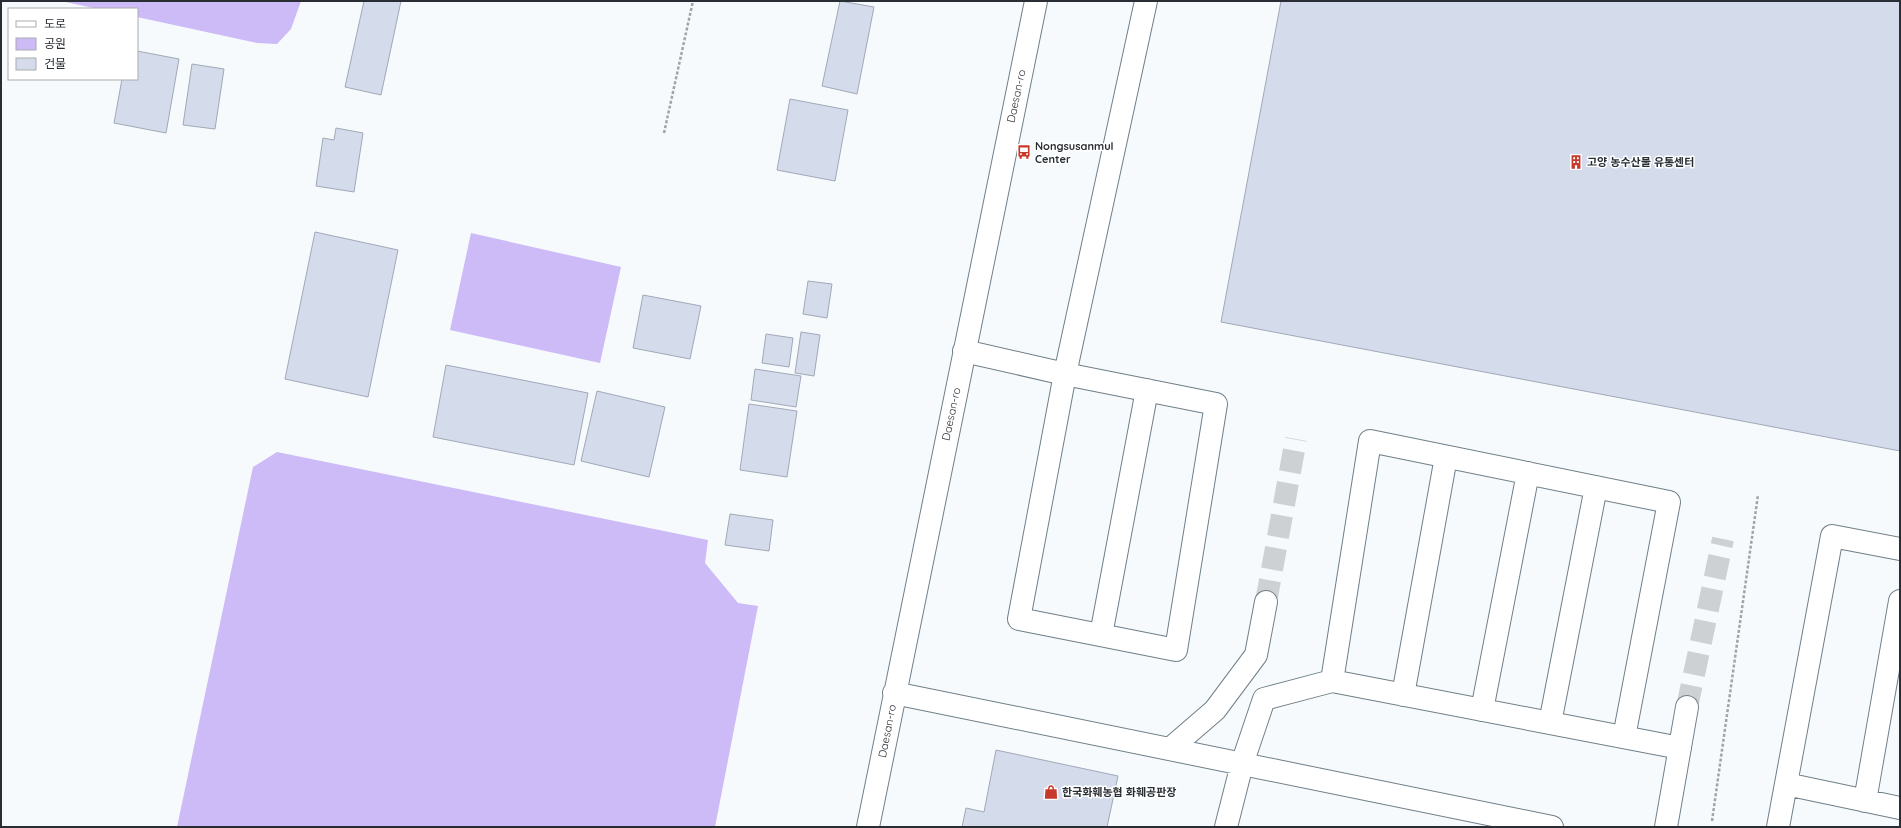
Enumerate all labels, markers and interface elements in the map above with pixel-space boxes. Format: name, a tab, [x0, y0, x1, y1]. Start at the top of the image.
legend	[8, 8, 138, 80]
text: 도로	[44, 16, 66, 31]
text: 공원	[44, 36, 66, 51]
text: 건물	[44, 56, 66, 71]
street label: Daesan-ro	[1004, 68, 1029, 124]
place label: Nongsusanmul Center	[1035, 139, 1114, 166]
bus stop icon: Nongsusanmul Center	[1016, 144, 1032, 160]
building icon: 고양 농수산물 유통센터	[1568, 154, 1584, 170]
place label: 고양 농수산물 유통센터	[1587, 155, 1694, 169]
street label: Daesan-ro	[939, 386, 964, 442]
street label: Daesan-ro	[875, 703, 899, 759]
shop icon: 한국화훼농협 화훼공판장	[1043, 784, 1059, 800]
place label: 한국화훼농협 화훼공판장	[1062, 785, 1176, 799]

